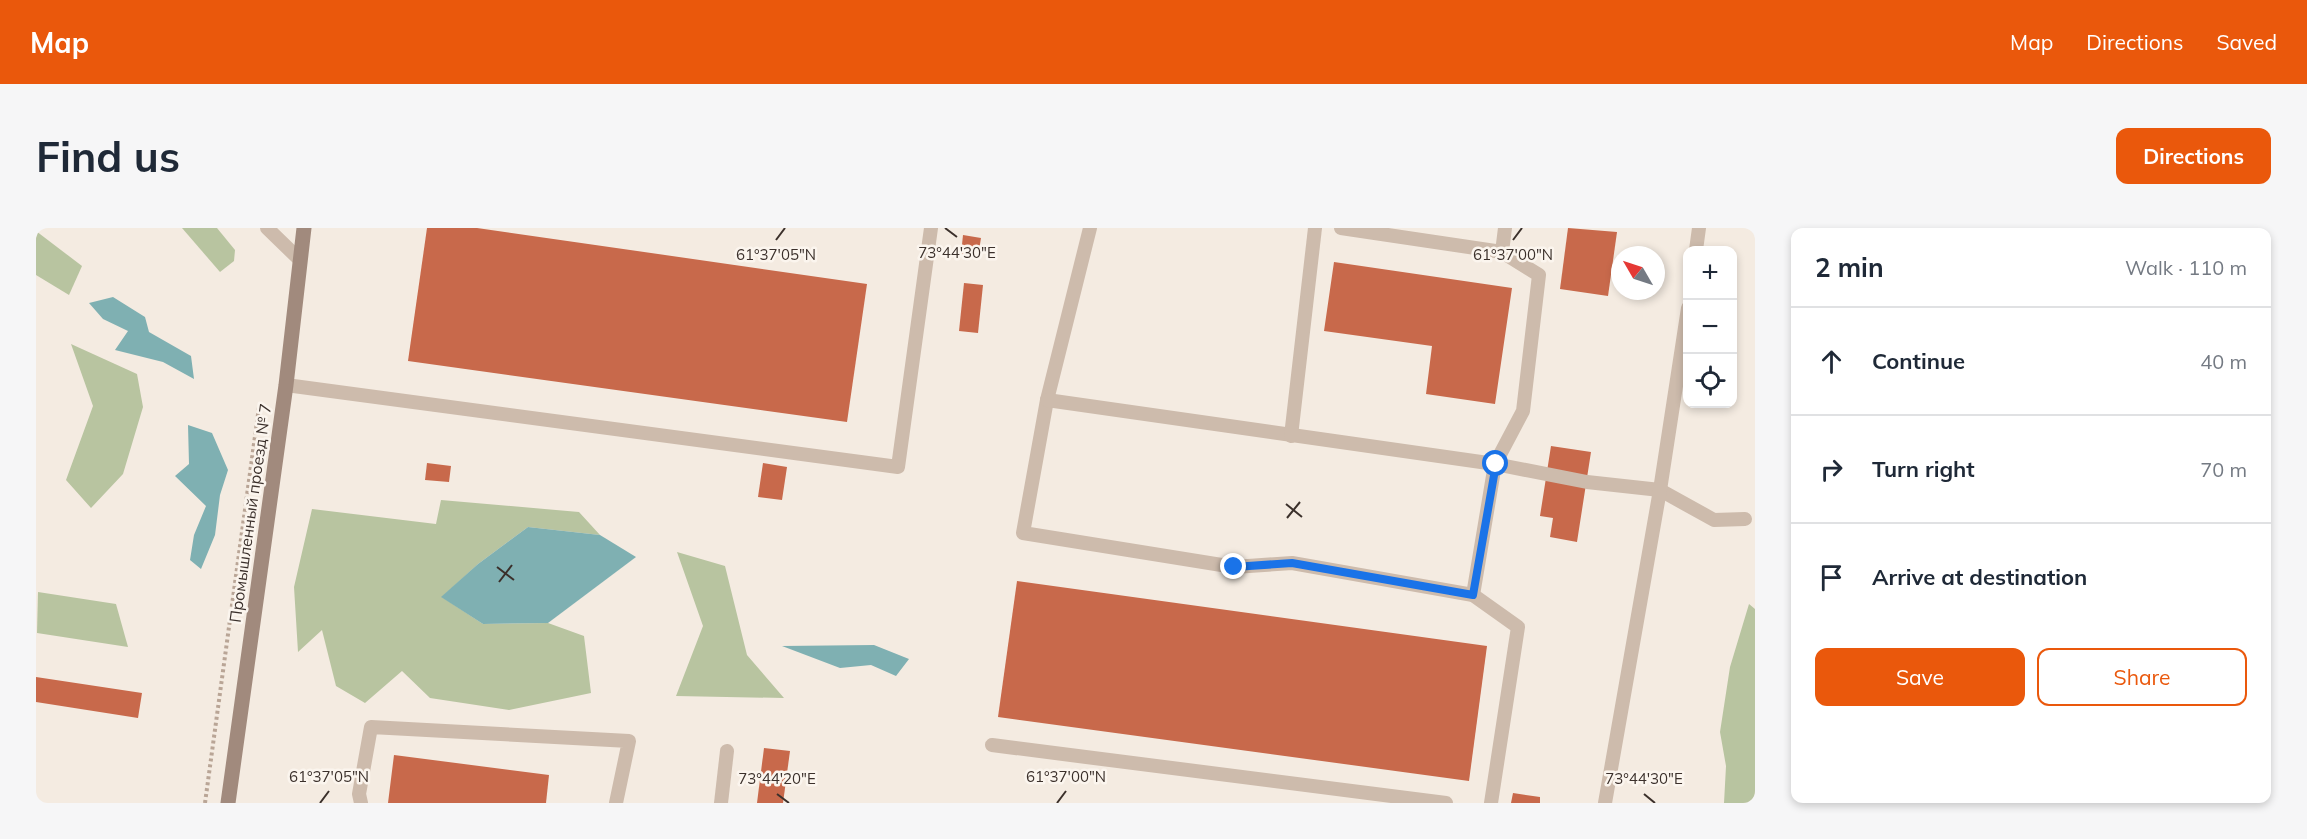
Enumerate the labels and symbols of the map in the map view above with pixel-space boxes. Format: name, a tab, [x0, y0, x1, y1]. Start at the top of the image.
text: 73°44'30"E	[918, 243, 996, 262]
text: 61°37'05"N	[736, 245, 816, 264]
text: 61°37'00"N	[1473, 245, 1553, 264]
north arrow	[1611, 246, 1665, 300]
street label: Промышленный проезд № 7	[225, 402, 275, 624]
route start	[1482, 450, 1508, 476]
route end	[1220, 553, 1246, 579]
text: 61°37'05"N	[289, 767, 369, 786]
text: 61°37'00"N	[1026, 767, 1106, 786]
text: 73°44'20"E	[738, 769, 816, 788]
text: 73°44'30"E	[1605, 769, 1683, 788]

